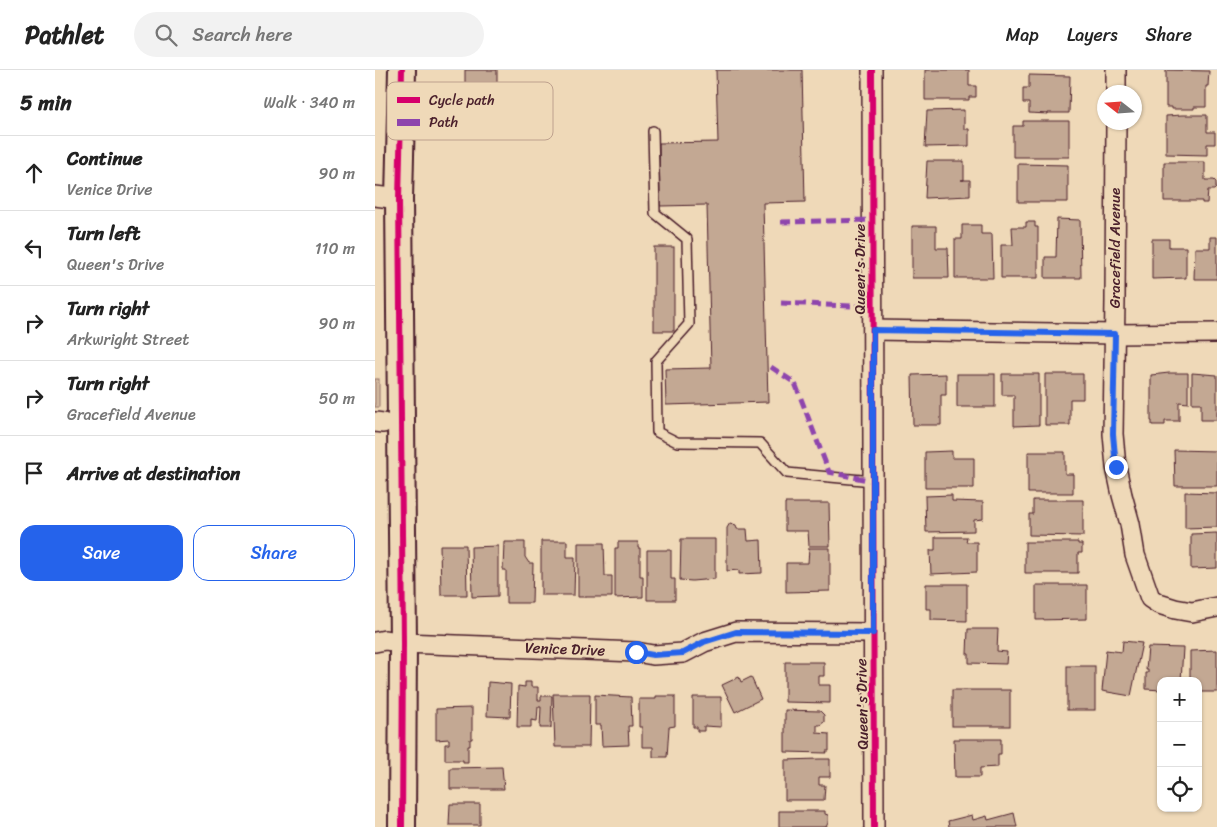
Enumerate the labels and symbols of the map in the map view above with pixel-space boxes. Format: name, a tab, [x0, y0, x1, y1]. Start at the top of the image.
legend	[387, 82, 553, 140]
north arrow	[1097, 85, 1142, 130]
text: Cycle path	[429, 88, 495, 113]
text: Path	[429, 110, 458, 135]
street label: Gracefield Avenue	[1102, 188, 1128, 308]
street label: Queen's Drive	[847, 223, 873, 315]
route end	[1105, 456, 1128, 479]
street label: Venice Drive	[524, 635, 606, 663]
route start	[625, 641, 648, 664]
street label: Queen's Drive	[848, 658, 876, 750]

